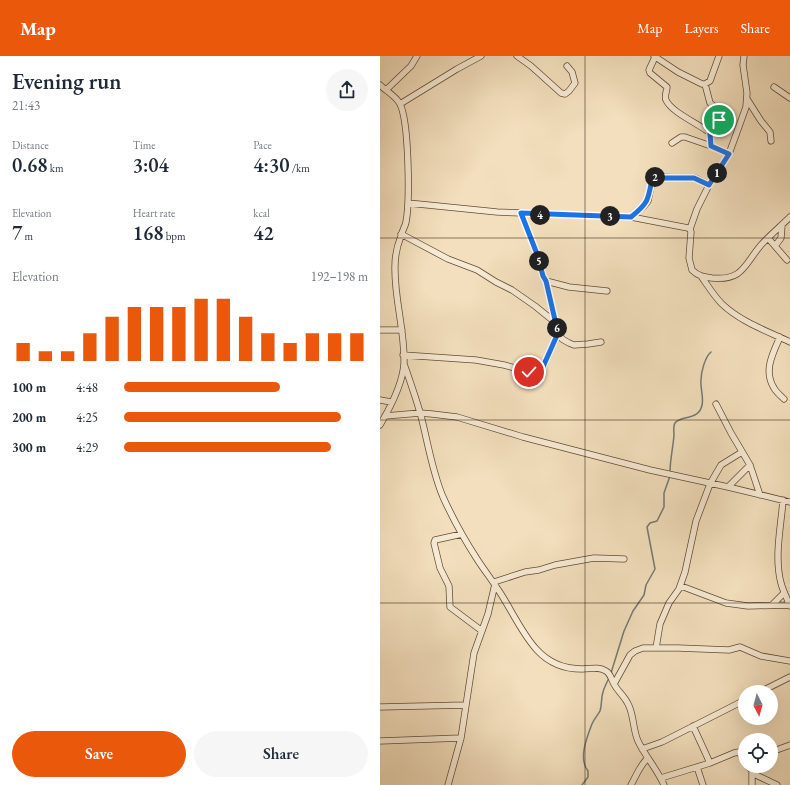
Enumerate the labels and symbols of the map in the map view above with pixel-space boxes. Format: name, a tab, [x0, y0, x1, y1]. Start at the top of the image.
pin	[702, 103, 736, 137]
pin: 1	[707, 163, 727, 183]
pin: 2	[645, 167, 665, 187]
pin: 4	[530, 205, 550, 225]
pin: 3	[600, 206, 620, 226]
pin: 5	[529, 251, 549, 271]
pin: 6	[547, 318, 567, 338]
pin	[512, 355, 546, 389]
north arrow	[738, 685, 778, 725]

